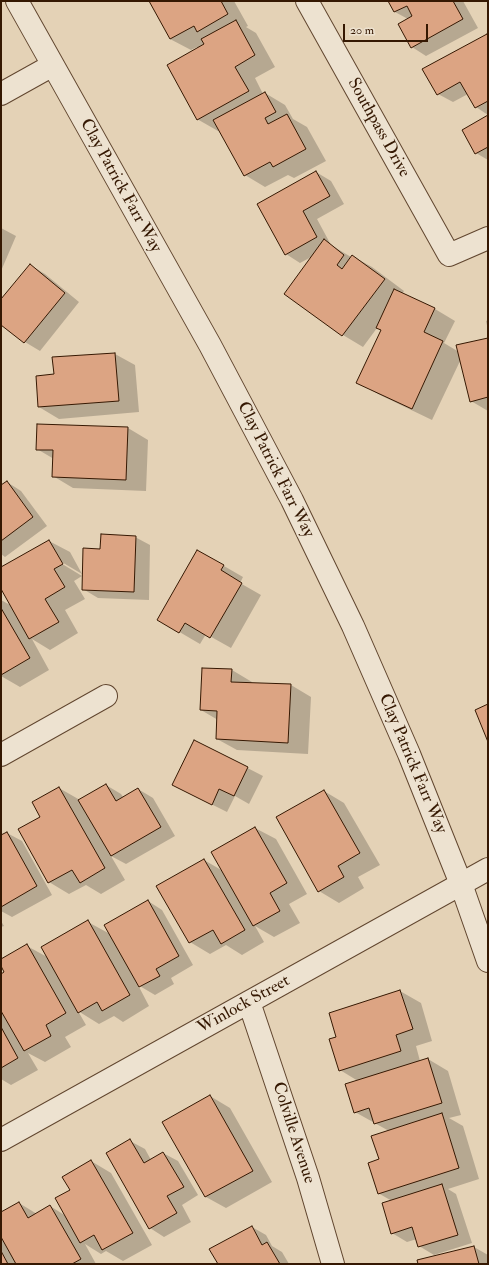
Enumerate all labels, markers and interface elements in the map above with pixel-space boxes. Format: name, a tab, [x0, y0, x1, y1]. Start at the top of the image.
scale bar	[345, 16, 430, 42]
text: 20 m	[350, 23, 374, 38]
street label: Southpass Drive	[342, 75, 414, 181]
street label: Clay Patrick Farr Way	[75, 116, 165, 256]
street label: Clay Patrick Farr Way	[232, 399, 318, 541]
street label: Clay Patrick Farr Way	[373, 691, 451, 837]
street label: Winlock Street	[194, 971, 294, 1039]
street label: Colville Avenue	[267, 1080, 319, 1186]

